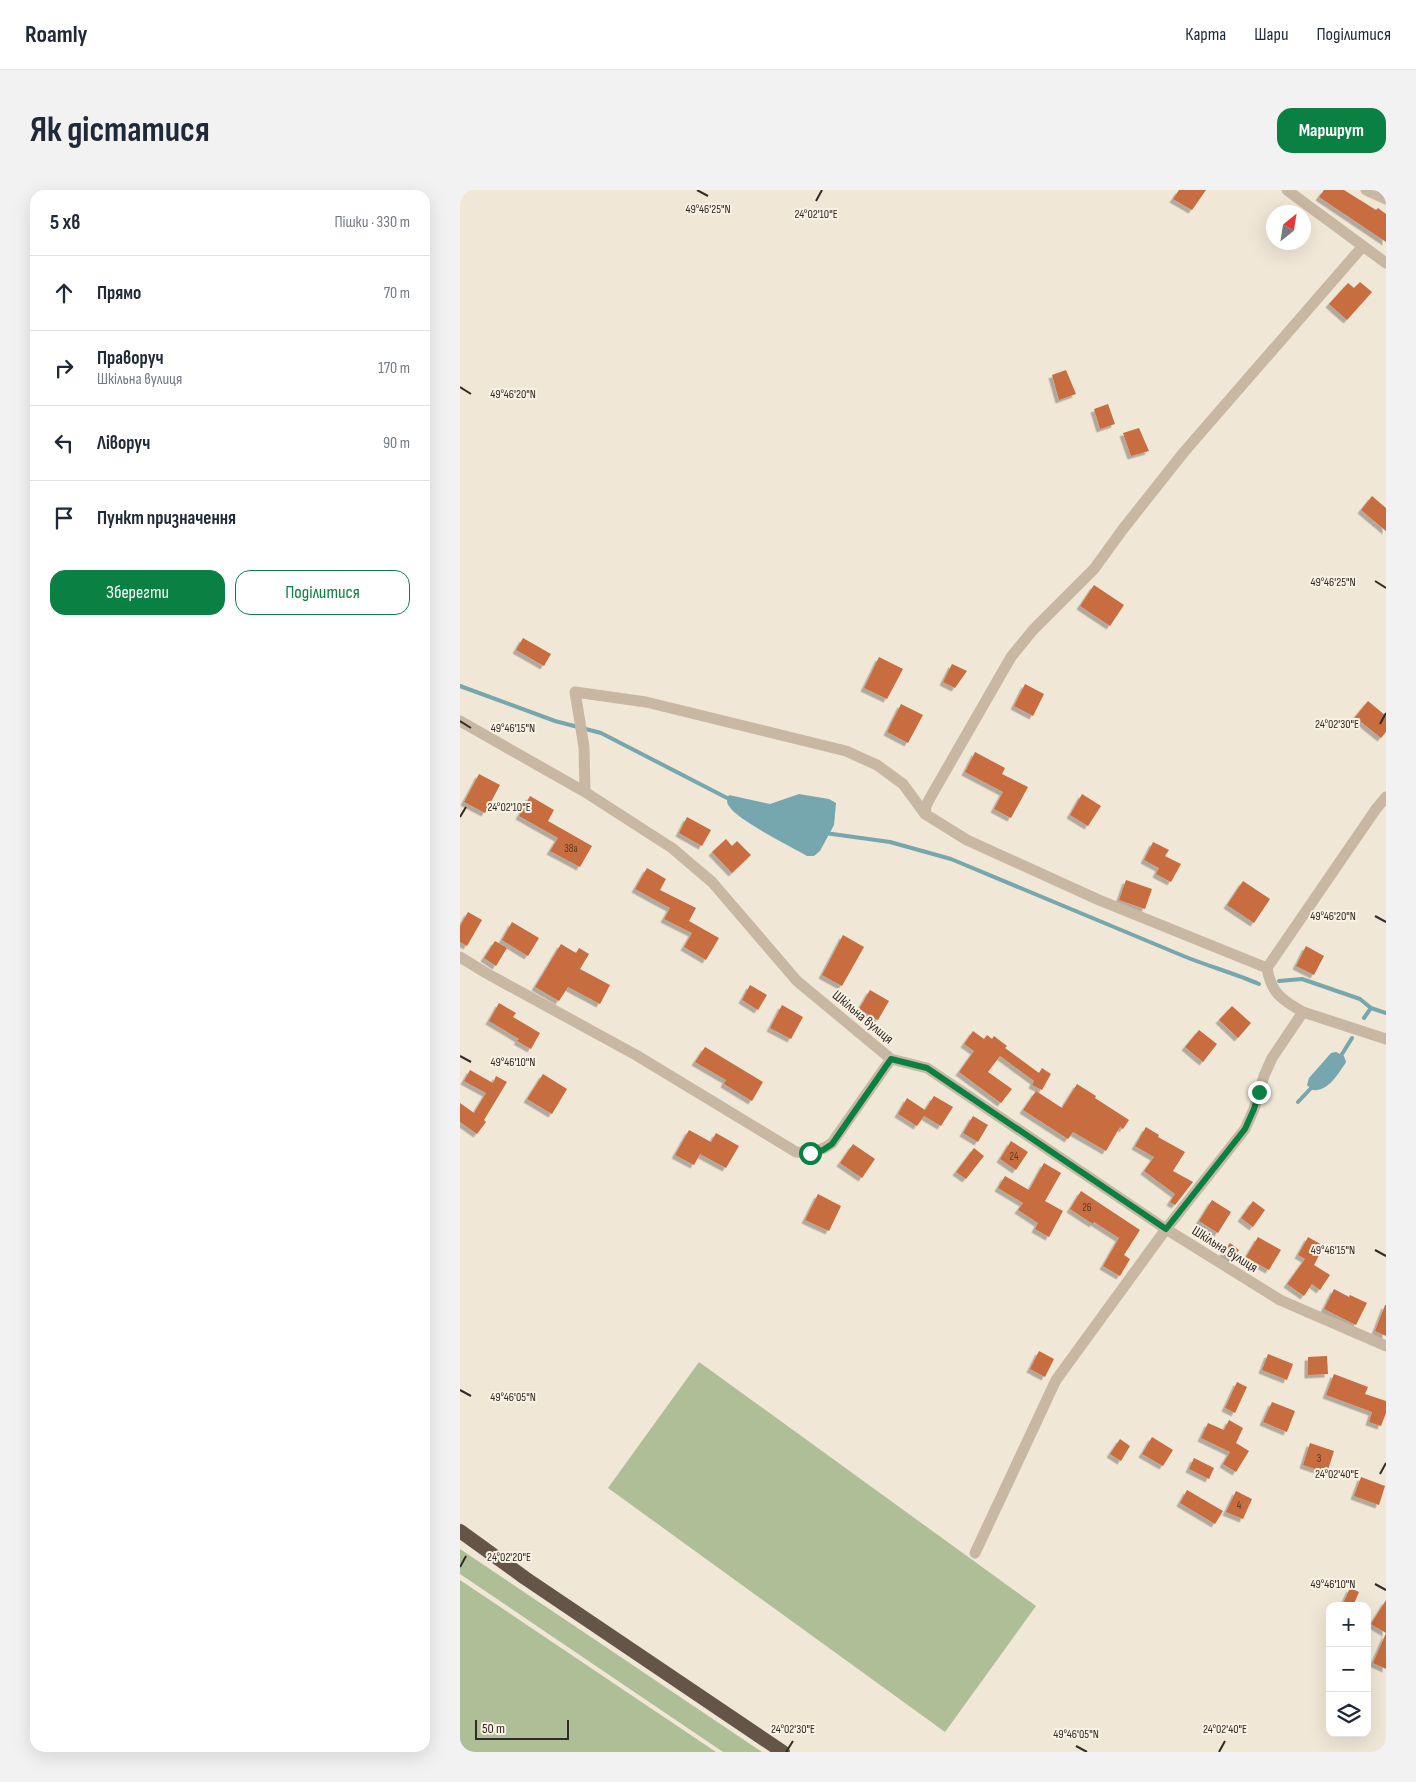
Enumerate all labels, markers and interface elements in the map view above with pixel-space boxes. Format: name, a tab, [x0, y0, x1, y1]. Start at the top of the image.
text: Roamly	[25, 20, 88, 49]
text: Карта	[1185, 24, 1226, 45]
text: Шари	[1254, 24, 1288, 45]
text: Поділитися	[1316, 24, 1391, 45]
button: Маршрут	[1277, 108, 1386, 153]
text: Як дістатися	[30, 109, 210, 152]
text: 49°46'25"N	[685, 202, 731, 217]
north arrow	[1266, 205, 1311, 250]
text: 24°02'10"E	[794, 207, 838, 222]
text: 5 хв	[50, 210, 80, 235]
text: Пішки · 330 m	[334, 213, 410, 232]
icon: ahead	[50, 279, 78, 307]
text: Прямо	[97, 282, 141, 305]
text: 70 m	[384, 284, 410, 303]
text: Праворуч	[97, 347, 164, 370]
icon: right	[50, 354, 78, 382]
text: 170 m	[378, 359, 410, 378]
text: Шкільна вулиця	[97, 370, 182, 389]
text: 49°46'20"N	[490, 387, 536, 402]
icon: left	[50, 429, 78, 457]
text: Ліворуч	[97, 432, 150, 455]
text: 90 m	[383, 434, 410, 453]
icon: arrive	[50, 504, 78, 532]
text: Пункт призначення	[97, 507, 236, 530]
button: Зберегти	[50, 570, 225, 615]
button: Поділитися	[235, 570, 410, 615]
text: 49°46'25"N	[1310, 575, 1356, 590]
text: 24°02'30"E	[1315, 717, 1359, 732]
text: 49°46'15"N	[491, 721, 535, 736]
text: 24°02'10"E	[487, 800, 531, 815]
house number: 38а	[564, 842, 578, 855]
text: 49°46'20"N	[1310, 909, 1356, 924]
street label: Шкільна вулиця	[829, 987, 897, 1047]
text: 49°46'10"N	[491, 1055, 536, 1070]
route end	[1248, 1081, 1271, 1104]
route start	[799, 1142, 822, 1165]
house number: 24	[1009, 1150, 1019, 1163]
house number: 26	[1082, 1201, 1092, 1214]
street label: Шкільна вулиця	[1189, 1222, 1261, 1276]
text: 49°46'15"N	[1311, 1243, 1355, 1258]
text: 49°46'05"N	[490, 1390, 536, 1405]
house number: 3	[1317, 1452, 1322, 1465]
text: 24°02'40"E	[1315, 1467, 1359, 1482]
house number: 4	[1237, 1499, 1242, 1512]
text: 24°02'20"E	[487, 1550, 531, 1565]
text: 49°46'10"N	[1311, 1577, 1356, 1592]
map controls	[1326, 1602, 1371, 1737]
button: +	[1326, 1602, 1371, 1647]
button: −	[1326, 1647, 1371, 1692]
button: layers	[1326, 1692, 1371, 1737]
scale bar	[475, 1717, 569, 1740]
text: 50 m	[482, 1720, 505, 1737]
text: 24°02'30"E	[771, 1722, 815, 1737]
text: 24°02'40"E	[1203, 1722, 1247, 1737]
text: 49°46'05"N	[1053, 1727, 1099, 1742]

